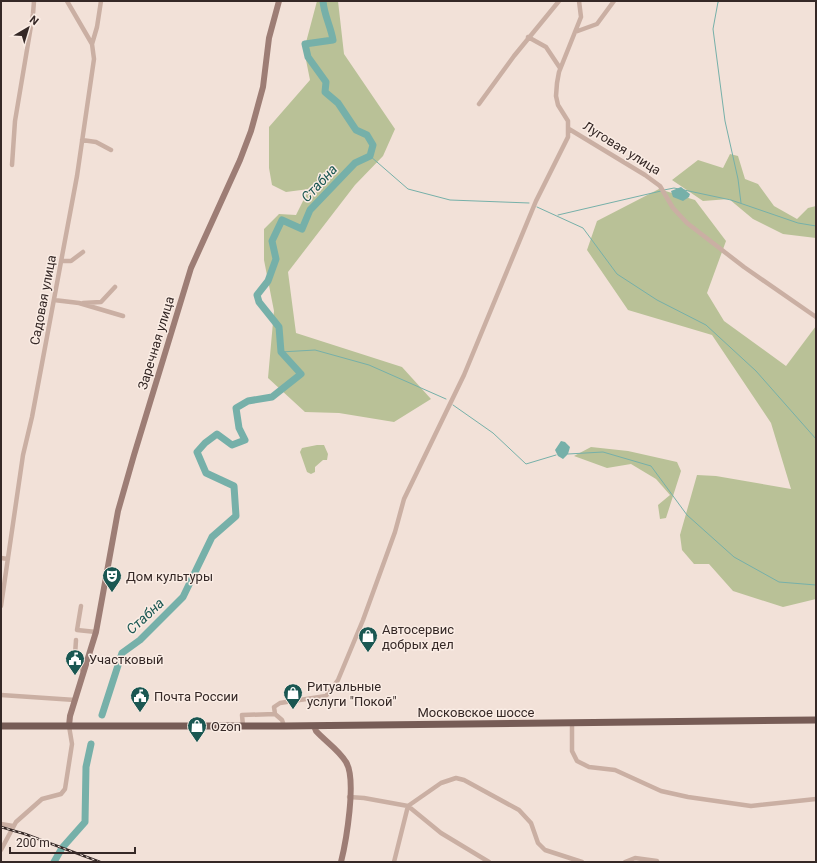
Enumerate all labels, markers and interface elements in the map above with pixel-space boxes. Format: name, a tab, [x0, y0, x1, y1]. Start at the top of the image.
north arrow	[8, 8, 48, 48]
text: N	[27, 13, 41, 28]
street label: Луговая улица	[580, 118, 664, 178]
water label: Стабна	[298, 161, 340, 205]
street label: Садовая улица	[27, 254, 59, 346]
street label: Заречная улица	[135, 295, 177, 391]
theatre icon: Дом культуры	[101, 565, 123, 593]
place label: Дом культуры	[126, 569, 213, 584]
water label: Стабна	[123, 595, 167, 637]
place label: Автосервис добрых дел	[382, 622, 454, 652]
shop icon: Автосервис добрых дел	[357, 625, 379, 653]
public building icon: Участковый	[64, 648, 86, 676]
place label: Участковый	[89, 652, 164, 667]
place label: Ритуальные услуги "Покой"	[307, 679, 397, 709]
shop icon: Ритуальные услуги "Покой"	[282, 682, 304, 710]
public building icon: Почта России	[129, 685, 151, 713]
place label: Почта России	[154, 689, 238, 704]
street label: Московское шоссе	[418, 705, 535, 720]
shop icon: Ozon	[186, 715, 208, 743]
place label: Ozon	[211, 719, 241, 734]
scale bar	[10, 829, 135, 855]
text: 200 m	[16, 836, 50, 850]

